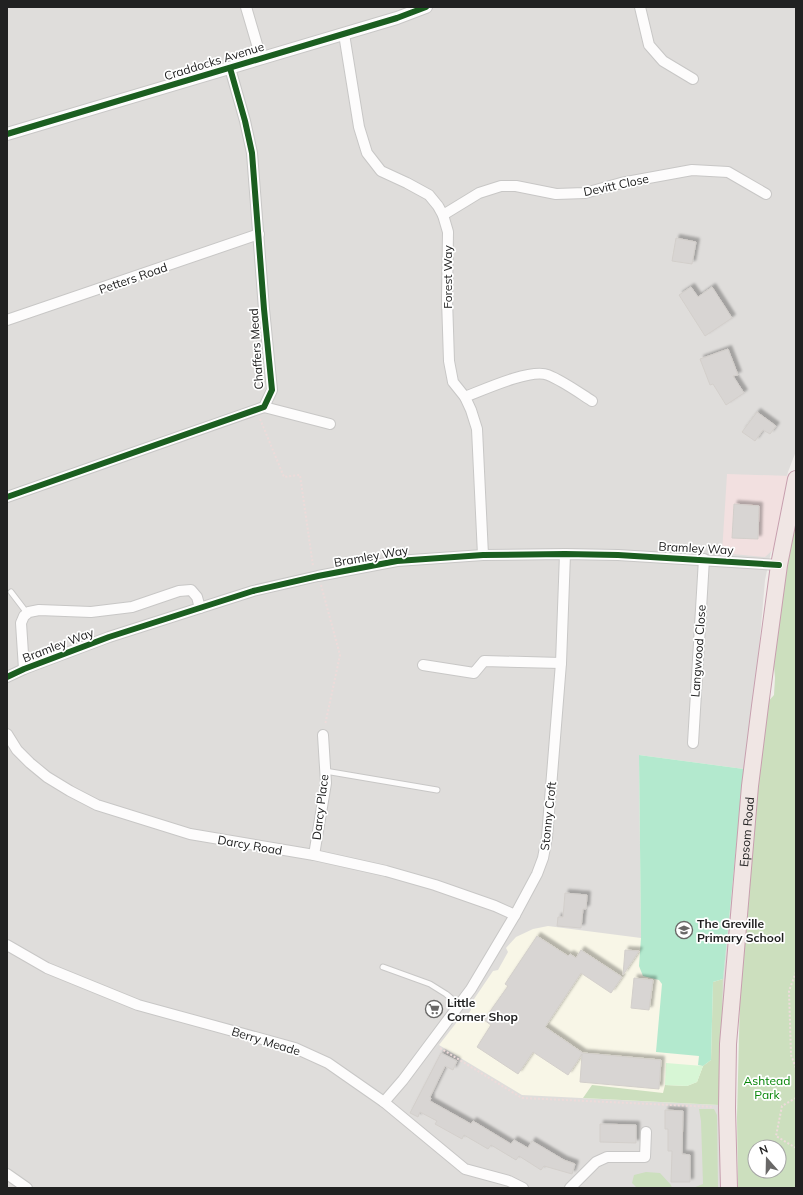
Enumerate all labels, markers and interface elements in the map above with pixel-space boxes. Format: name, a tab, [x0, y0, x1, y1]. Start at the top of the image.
street label: Craddocks Avenue	[162, 39, 266, 83]
street label: Devitt Close	[582, 171, 650, 199]
street label: Forest Way	[440, 245, 455, 309]
street label: Petters Road	[97, 259, 169, 297]
street label: Chaffers Mead	[246, 308, 266, 390]
street label: Bramley Way	[658, 539, 735, 557]
street label: Bramley Way	[333, 542, 410, 570]
street label: Langwood Close	[687, 604, 709, 698]
street label: Bramley Way	[20, 624, 96, 665]
street label: Darcy Place	[309, 773, 331, 841]
street label: Stonny Croft	[537, 781, 559, 851]
street label: Epsom Road	[736, 796, 757, 867]
street label: Darcy Road	[217, 832, 283, 858]
place label: The Greville Primary School	[697, 916, 784, 945]
school or university icon: The Greville Primary School	[674, 920, 694, 940]
place label: Little Corner Shop	[447, 995, 518, 1024]
supermarket icon: Little Corner Shop	[424, 999, 444, 1019]
street label: Berry Meade	[230, 1023, 302, 1059]
park label: Ashtead Park	[744, 1073, 790, 1102]
north arrow	[747, 1139, 787, 1179]
text: N	[757, 1142, 770, 1158]

